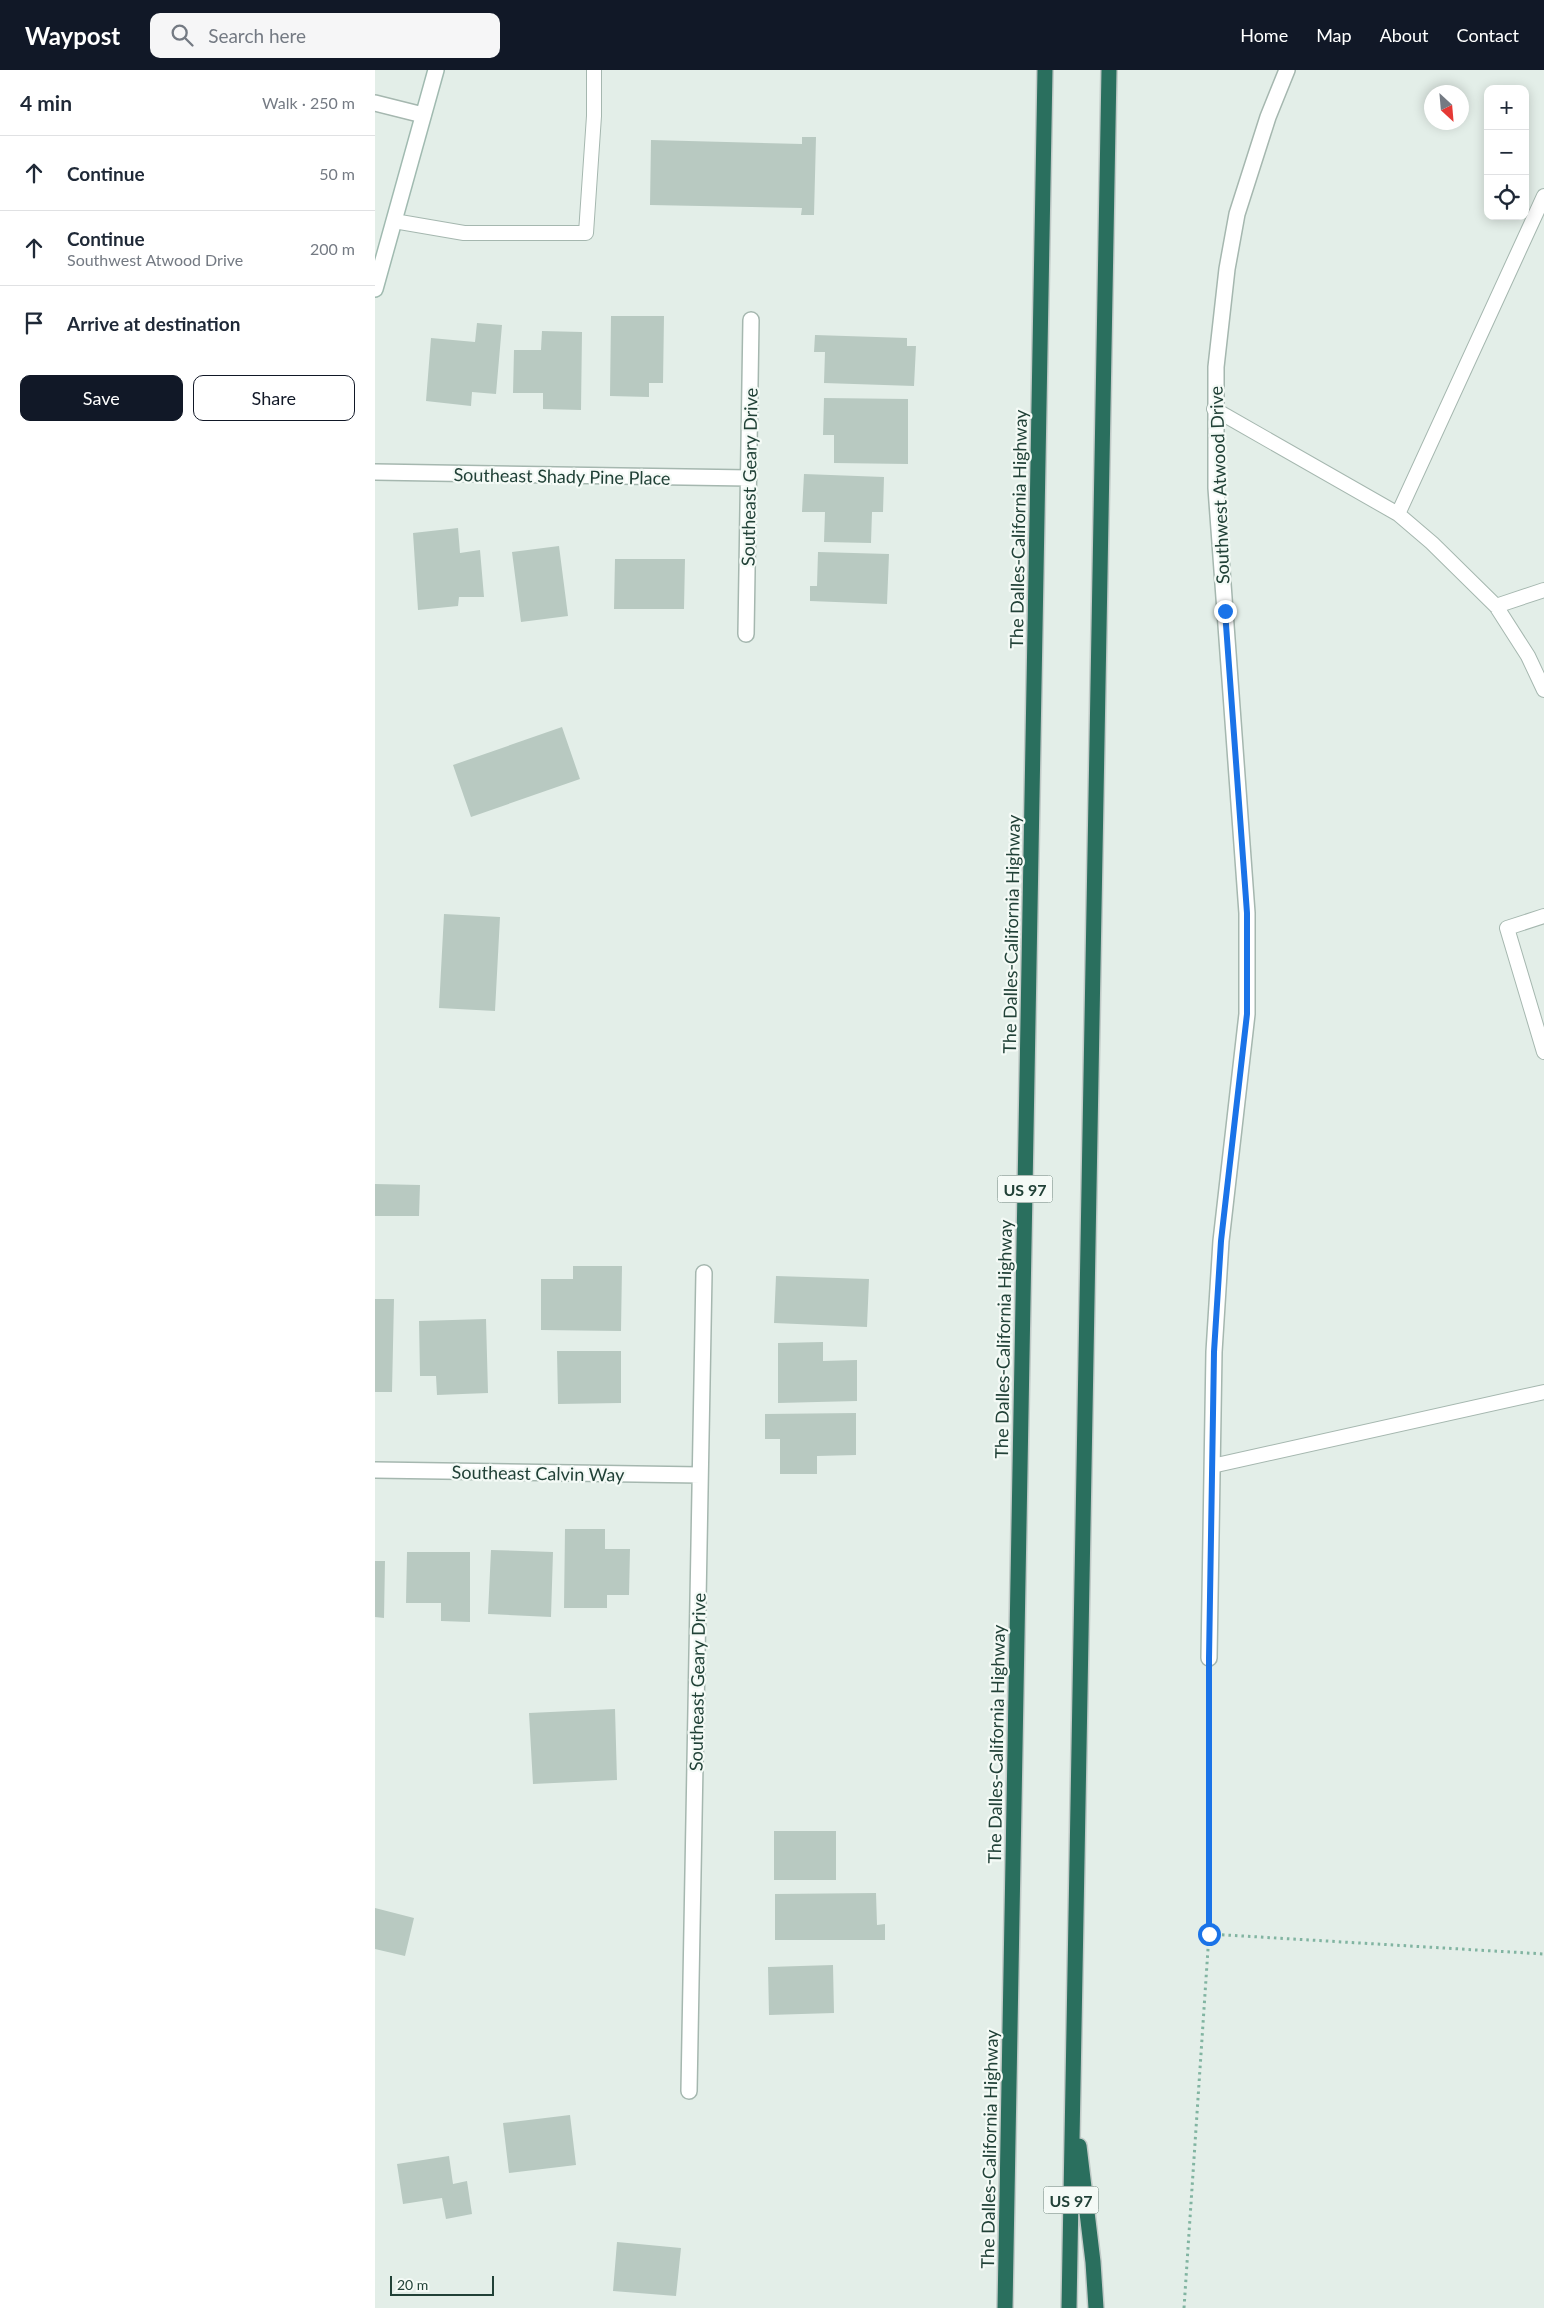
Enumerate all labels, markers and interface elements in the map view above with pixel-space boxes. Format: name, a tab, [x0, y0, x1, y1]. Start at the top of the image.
search box	[150, 13, 500, 58]
text: Waypost	[25, 21, 120, 50]
icon: search	[168, 21, 196, 49]
text: Search here	[208, 24, 306, 47]
text: Home	[1240, 24, 1288, 46]
text: Map	[1316, 24, 1352, 46]
text: About	[1380, 24, 1429, 46]
text: Contact	[1457, 24, 1519, 46]
north arrow	[1424, 85, 1469, 130]
map controls	[1484, 85, 1529, 220]
button: +	[1484, 85, 1529, 130]
text: 4 min	[20, 90, 72, 115]
text: Walk · 250 m	[262, 93, 355, 112]
button: −	[1484, 130, 1529, 175]
icon: ahead	[20, 159, 48, 187]
text: Continue	[67, 162, 145, 185]
text: 50 m	[319, 164, 355, 183]
button: locate	[1484, 175, 1529, 220]
text: Continue	[67, 227, 145, 250]
icon: ahead	[20, 234, 48, 262]
text: 200 m	[310, 239, 355, 258]
text: Southwest Atwood Drive	[67, 250, 243, 269]
icon: arrive	[20, 309, 48, 337]
text: Arrive at destination	[67, 312, 240, 335]
button: Save	[20, 375, 183, 421]
button: Share	[193, 375, 355, 421]
street label: Southwest Atwood Drive	[1205, 386, 1233, 584]
street label: Southeast Geary Drive	[736, 388, 762, 566]
street label: The Dalles-California Highway	[1005, 409, 1031, 649]
street label: Southeast Shady Pine Place	[453, 463, 671, 489]
route end	[1214, 600, 1237, 623]
street label: The Dalles-California Highway	[998, 814, 1024, 1054]
road number: US 97	[997, 1176, 1053, 1202]
street label: The Dalles-California Highway	[990, 1219, 1016, 1459]
street label: Southeast Calvin Way	[452, 1460, 625, 1486]
street label: Southeast Geary Drive	[684, 1593, 710, 1771]
street label: The Dalles-California Highway	[983, 1624, 1009, 1864]
route start	[1198, 1923, 1221, 1946]
street label: The Dalles-California Highway	[976, 2029, 1002, 2269]
road number: US 97	[1043, 2186, 1099, 2214]
scale bar	[390, 2273, 494, 2296]
text: 20 m	[397, 2276, 428, 2293]

